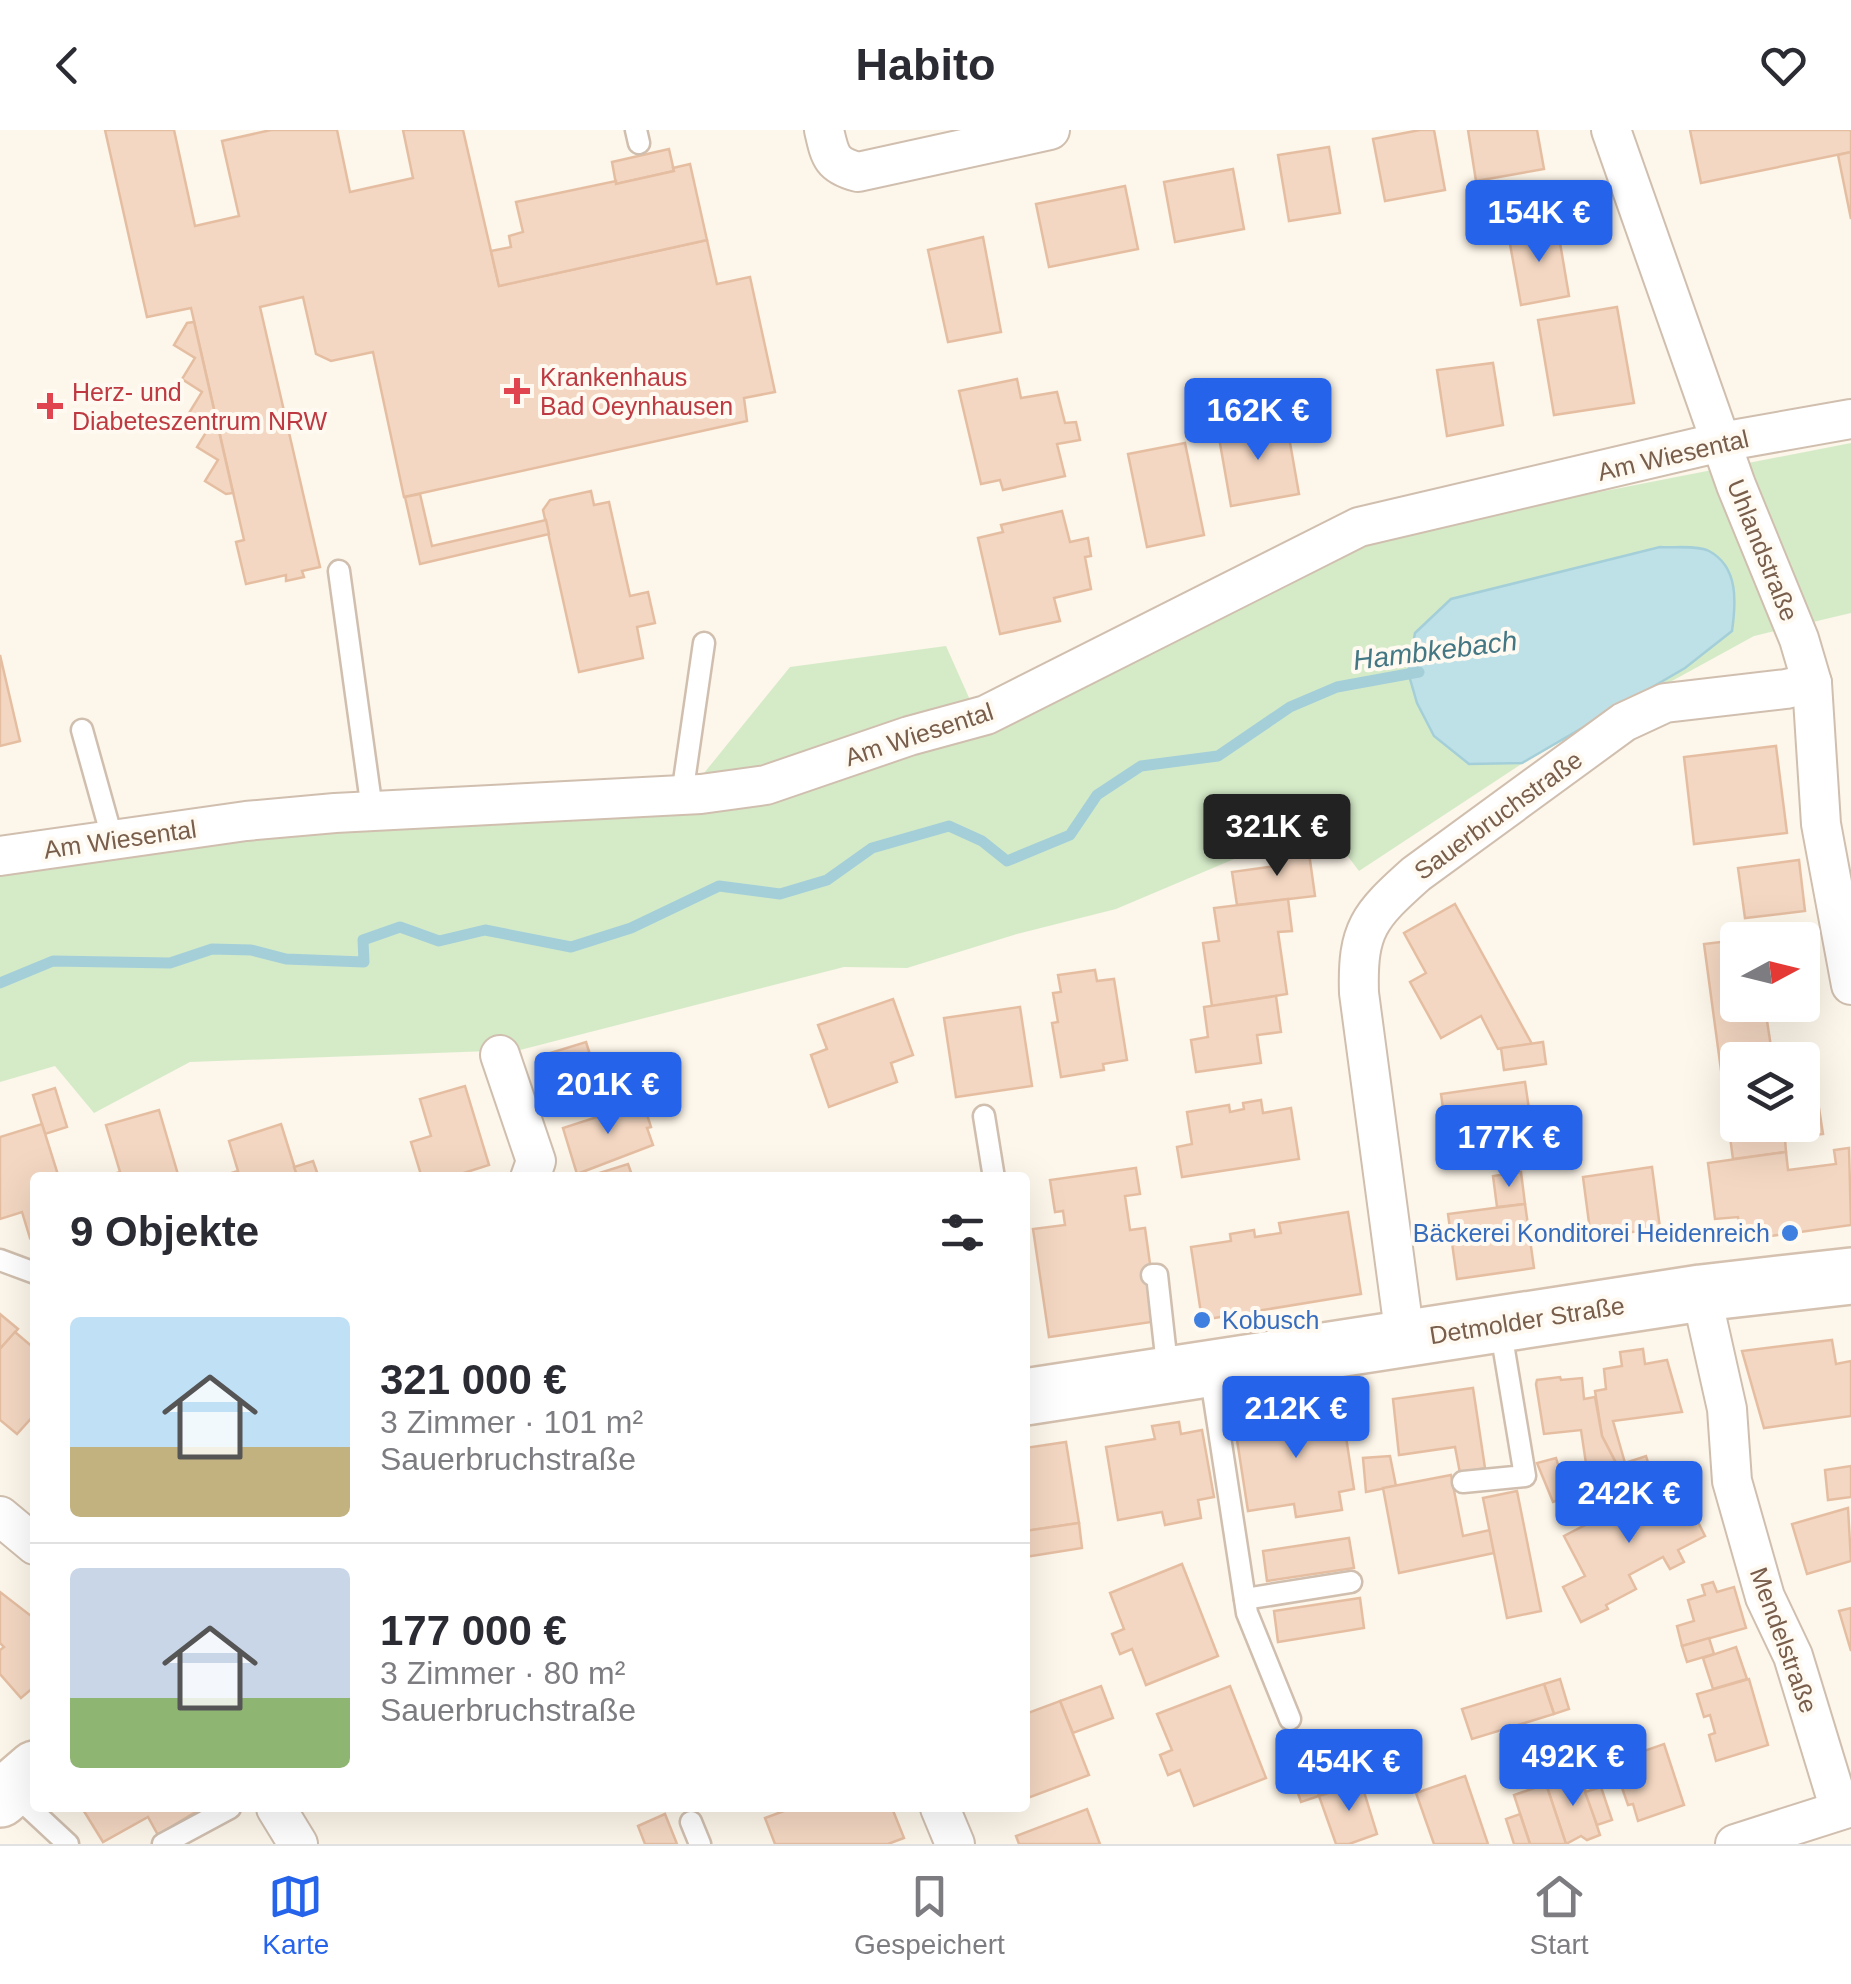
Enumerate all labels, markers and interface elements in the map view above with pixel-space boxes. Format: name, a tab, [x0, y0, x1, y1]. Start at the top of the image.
icon: back	[40, 38, 95, 93]
icon: heart	[1756, 38, 1811, 93]
text: Habito	[856, 39, 996, 90]
pin: 154K €	[1458, 180, 1620, 265]
text: 154K €	[1487, 194, 1591, 230]
place label: Krankenhaus Bad Oeynhausen	[540, 363, 733, 420]
place label: Herz- und Diabeteszentrum NRW	[72, 378, 328, 435]
marker: Krankenhaus Bad Oeynhausen	[504, 378, 530, 404]
pin: 162K €	[1177, 378, 1339, 463]
text: 162K €	[1206, 392, 1310, 428]
marker: Herz- und Diabeteszentrum NRW	[37, 393, 63, 419]
street label: Am Wiesental	[1595, 424, 1751, 486]
street label: Uhlandstraße	[1722, 475, 1804, 625]
water label: Hambkebach	[1351, 625, 1519, 676]
street label: Am Wiesental	[841, 697, 997, 771]
street label: Sauerbruchstraße	[1409, 745, 1587, 885]
pin: 321K €	[1196, 794, 1358, 879]
text: 321K €	[1225, 808, 1329, 844]
street label: Am Wiesental	[42, 814, 198, 864]
north arrow	[1720, 922, 1820, 1022]
map controls	[1720, 922, 1820, 1142]
button: layers	[1720, 1042, 1820, 1142]
pin: 201K €	[527, 1052, 689, 1137]
text: 201K €	[556, 1066, 660, 1102]
pin: 177K €	[1428, 1105, 1590, 1190]
text: 177K €	[1457, 1119, 1561, 1155]
icon: filters	[935, 1205, 990, 1260]
text: 9 Objekte	[70, 1208, 259, 1255]
place label: Bäckerei Konditorei Heidenreich	[1413, 1219, 1770, 1247]
marker: Bäckerei Konditorei Heidenreich	[1779, 1222, 1801, 1244]
street label: Detmolder Straße	[1427, 1291, 1627, 1349]
place label: Kobusch	[1222, 1306, 1319, 1334]
marker: Kobusch	[1191, 1309, 1213, 1331]
text: 321 000 €	[380, 1356, 567, 1403]
icon: home	[150, 1357, 270, 1477]
pin: 212K €	[1215, 1376, 1377, 1461]
text: 212K €	[1244, 1390, 1348, 1426]
text: 3 Zimmer · 101 m²	[380, 1404, 643, 1440]
text: Sauerbruchstraße	[380, 1441, 636, 1477]
pin: 242K €	[1548, 1461, 1710, 1546]
text: 242K €	[1577, 1475, 1681, 1511]
street label: Mendelstraße	[1745, 1563, 1823, 1717]
text: 177 000 €	[380, 1607, 567, 1654]
icon: home	[150, 1608, 270, 1728]
text: 3 Zimmer · 80 m²	[380, 1655, 625, 1691]
text: Sauerbruchstraße	[380, 1692, 636, 1728]
pin: 492K €	[1492, 1724, 1654, 1809]
pin: 454K €	[1268, 1729, 1430, 1814]
text: 492K €	[1521, 1738, 1625, 1774]
text: 454K €	[1297, 1743, 1401, 1779]
tab: Karte	[262, 1869, 329, 1961]
tab: Gespeichert	[854, 1869, 1005, 1961]
tab: Start	[1530, 1869, 1589, 1961]

